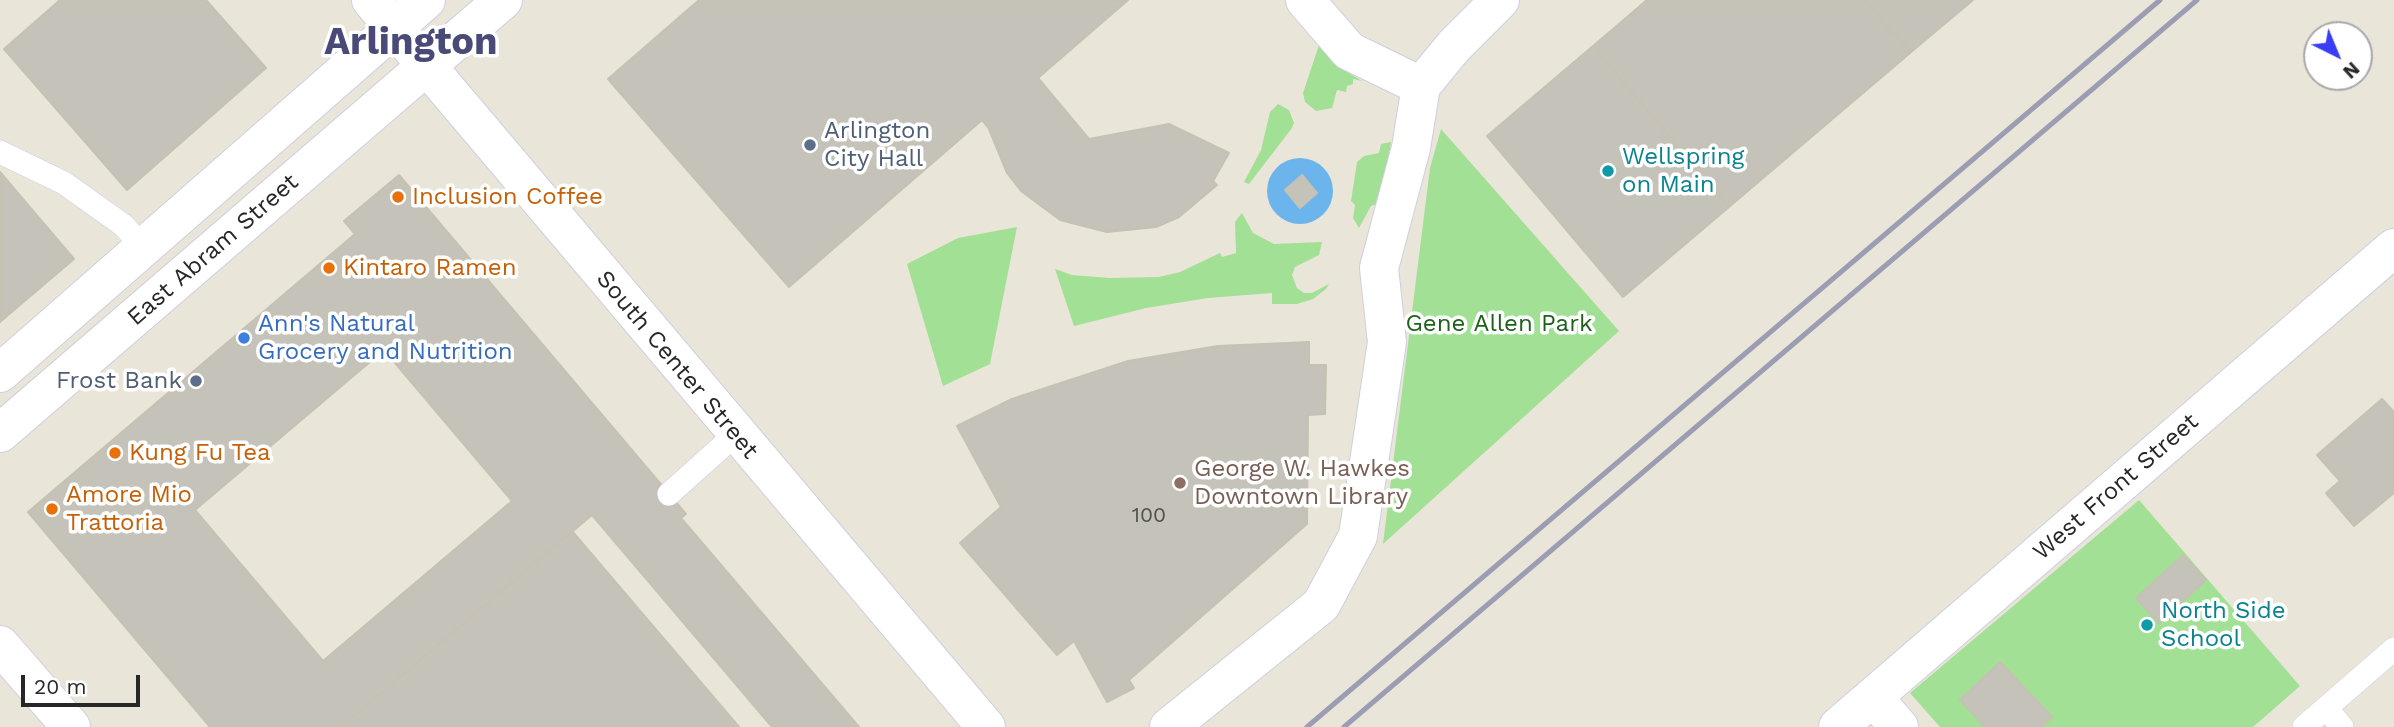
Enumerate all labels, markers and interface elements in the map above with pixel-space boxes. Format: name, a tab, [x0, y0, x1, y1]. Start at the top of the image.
district label: Arlington	[324, 20, 498, 66]
north arrow	[2303, 21, 2373, 91]
text: N	[2338, 57, 2364, 83]
place label: Arlington City Hall	[824, 117, 930, 173]
marker: Arlington City Hall	[802, 137, 818, 153]
place label: Wellspring on Main	[1622, 143, 1744, 199]
marker: Wellspring on Main	[1600, 163, 1616, 179]
street label: East Abram Street	[122, 168, 304, 332]
place label: Inclusion Coffee	[412, 183, 603, 211]
marker: Inclusion Coffee	[390, 189, 406, 205]
place label: Kintaro Ramen	[343, 254, 517, 282]
marker: Kintaro Ramen	[321, 260, 337, 276]
street label: South Center Street	[590, 265, 764, 465]
place label: Ann's Natural Grocery and Nutrition	[258, 310, 513, 366]
park label: Gene Allen Park	[1405, 310, 1593, 338]
marker: Ann's Natural Grocery and Nutrition	[236, 330, 252, 346]
place label: Frost Bank	[56, 367, 182, 395]
marker: Frost Bank	[188, 373, 204, 389]
street label: West Front Street	[2027, 407, 2205, 567]
place label: Kung Fu Tea	[129, 439, 271, 467]
marker: Kung Fu Tea	[107, 445, 123, 461]
place label: George W. Hawkes Downtown Library	[1194, 455, 1410, 511]
marker: George W. Hawkes Downtown Library	[1172, 475, 1188, 491]
place label: Amore Mio Trattoria	[66, 481, 192, 537]
marker: Amore Mio Trattoria	[44, 501, 60, 517]
house number: 100	[1132, 503, 1166, 529]
place label: North Side School	[2161, 597, 2286, 653]
marker: North Side School	[2139, 617, 2155, 633]
scale bar	[24, 660, 144, 704]
text: 20 m	[34, 674, 86, 699]

